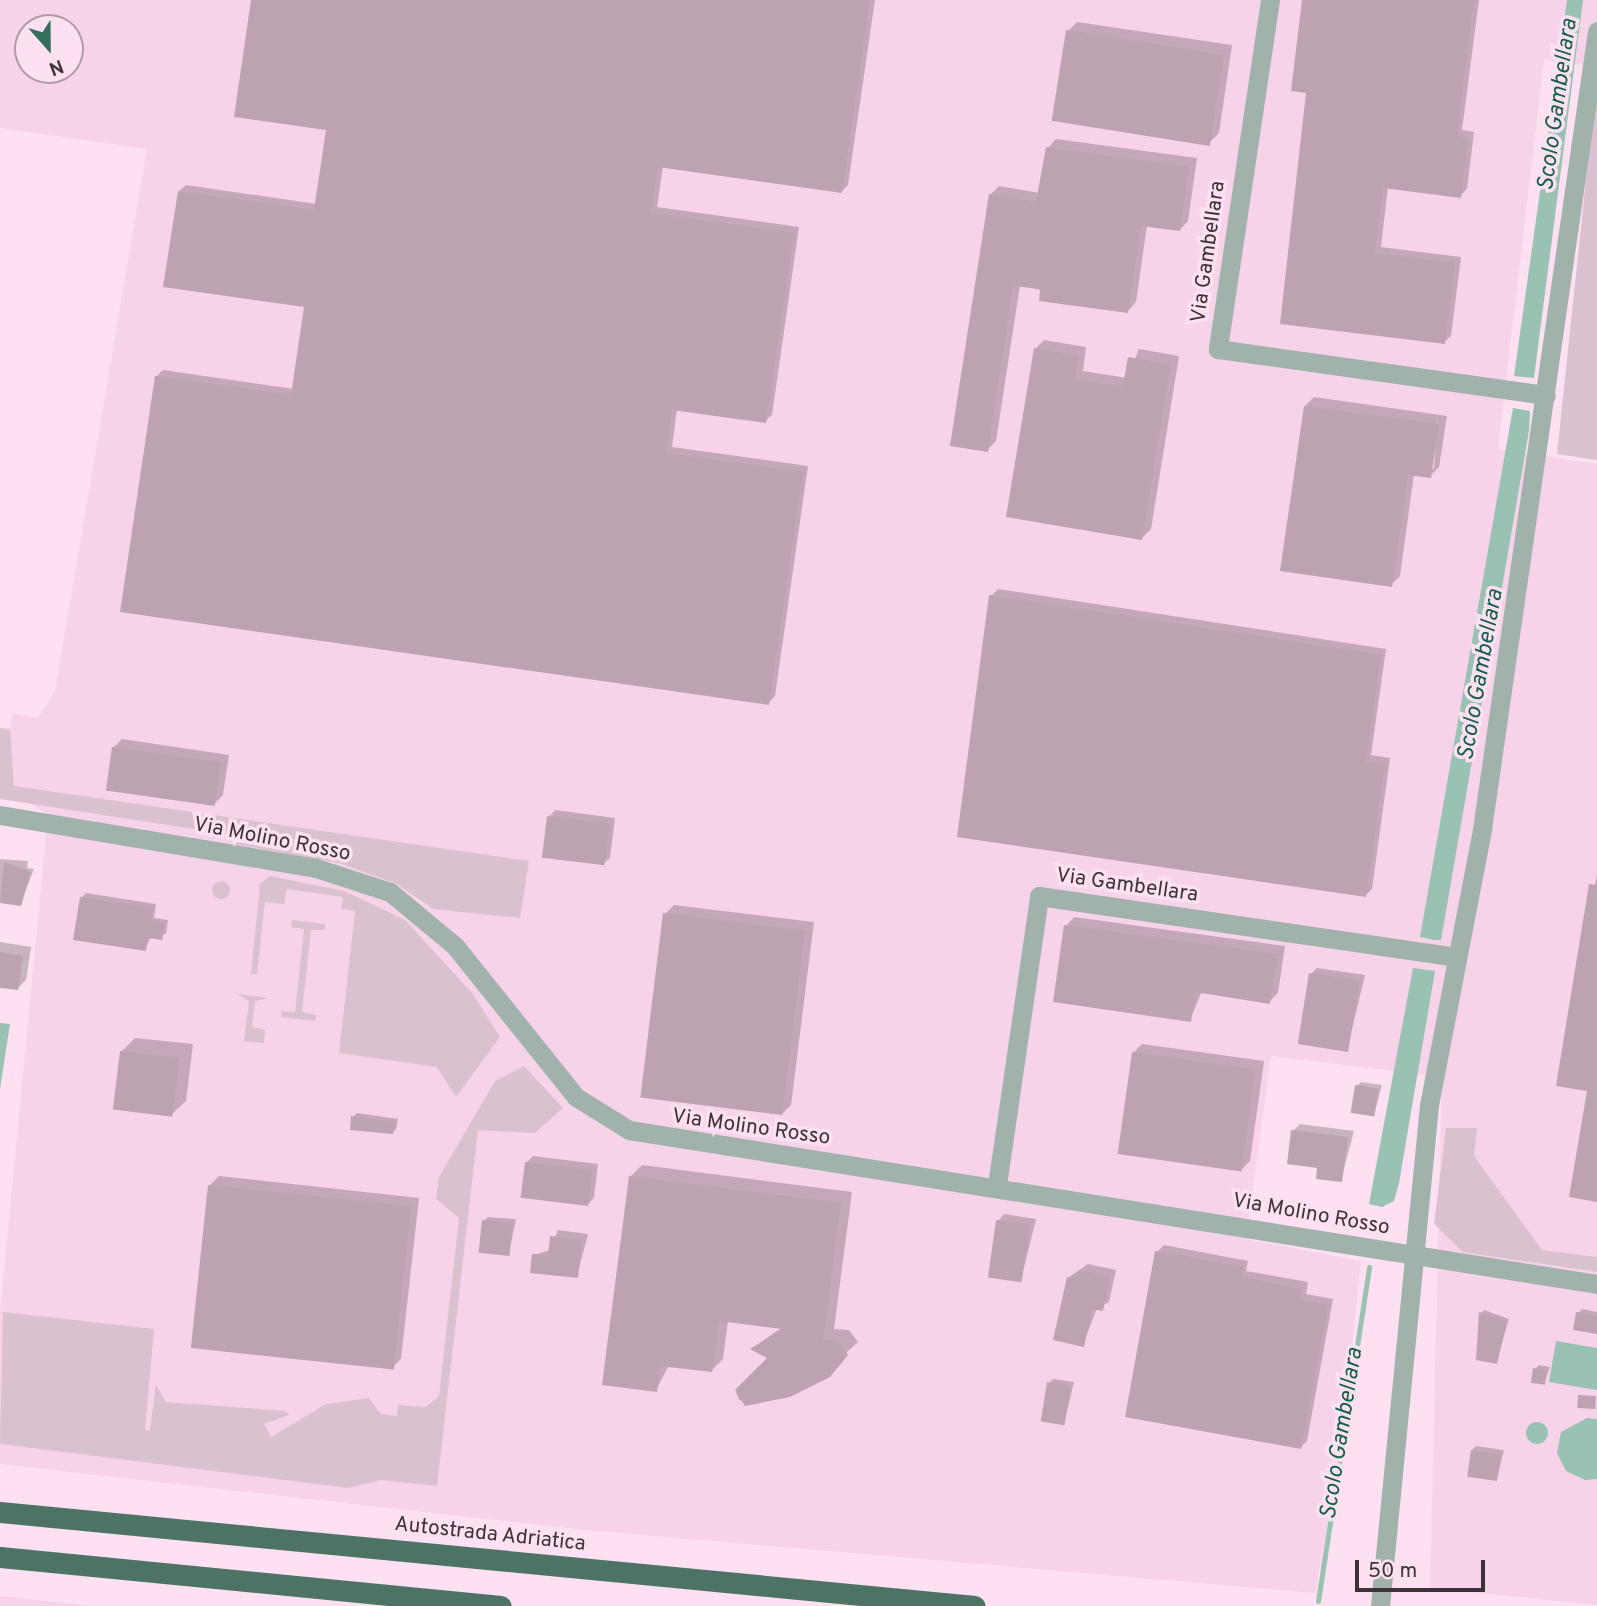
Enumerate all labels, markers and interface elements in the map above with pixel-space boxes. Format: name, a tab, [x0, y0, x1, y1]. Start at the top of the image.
north arrow	[14, 14, 84, 84]
water label: Scolo Gambellara	[1533, 17, 1585, 193]
text: N	[45, 53, 66, 80]
street label: Via Gambellara	[1187, 179, 1231, 325]
water label: Scolo Gambellara	[1453, 587, 1511, 763]
street label: Via Molino Rosso	[191, 812, 353, 868]
street label: Via Gambellara	[1054, 864, 1200, 908]
street label: Via Molino Rosso	[670, 1104, 832, 1152]
street label: Via Molino Rosso	[1230, 1189, 1392, 1241]
water label: Scolo Gambellara	[1316, 1346, 1370, 1522]
street label: Autostrada Adriatica	[393, 1512, 587, 1558]
scale bar	[1359, 1546, 1488, 1590]
text: 50 m	[1368, 1558, 1417, 1585]

